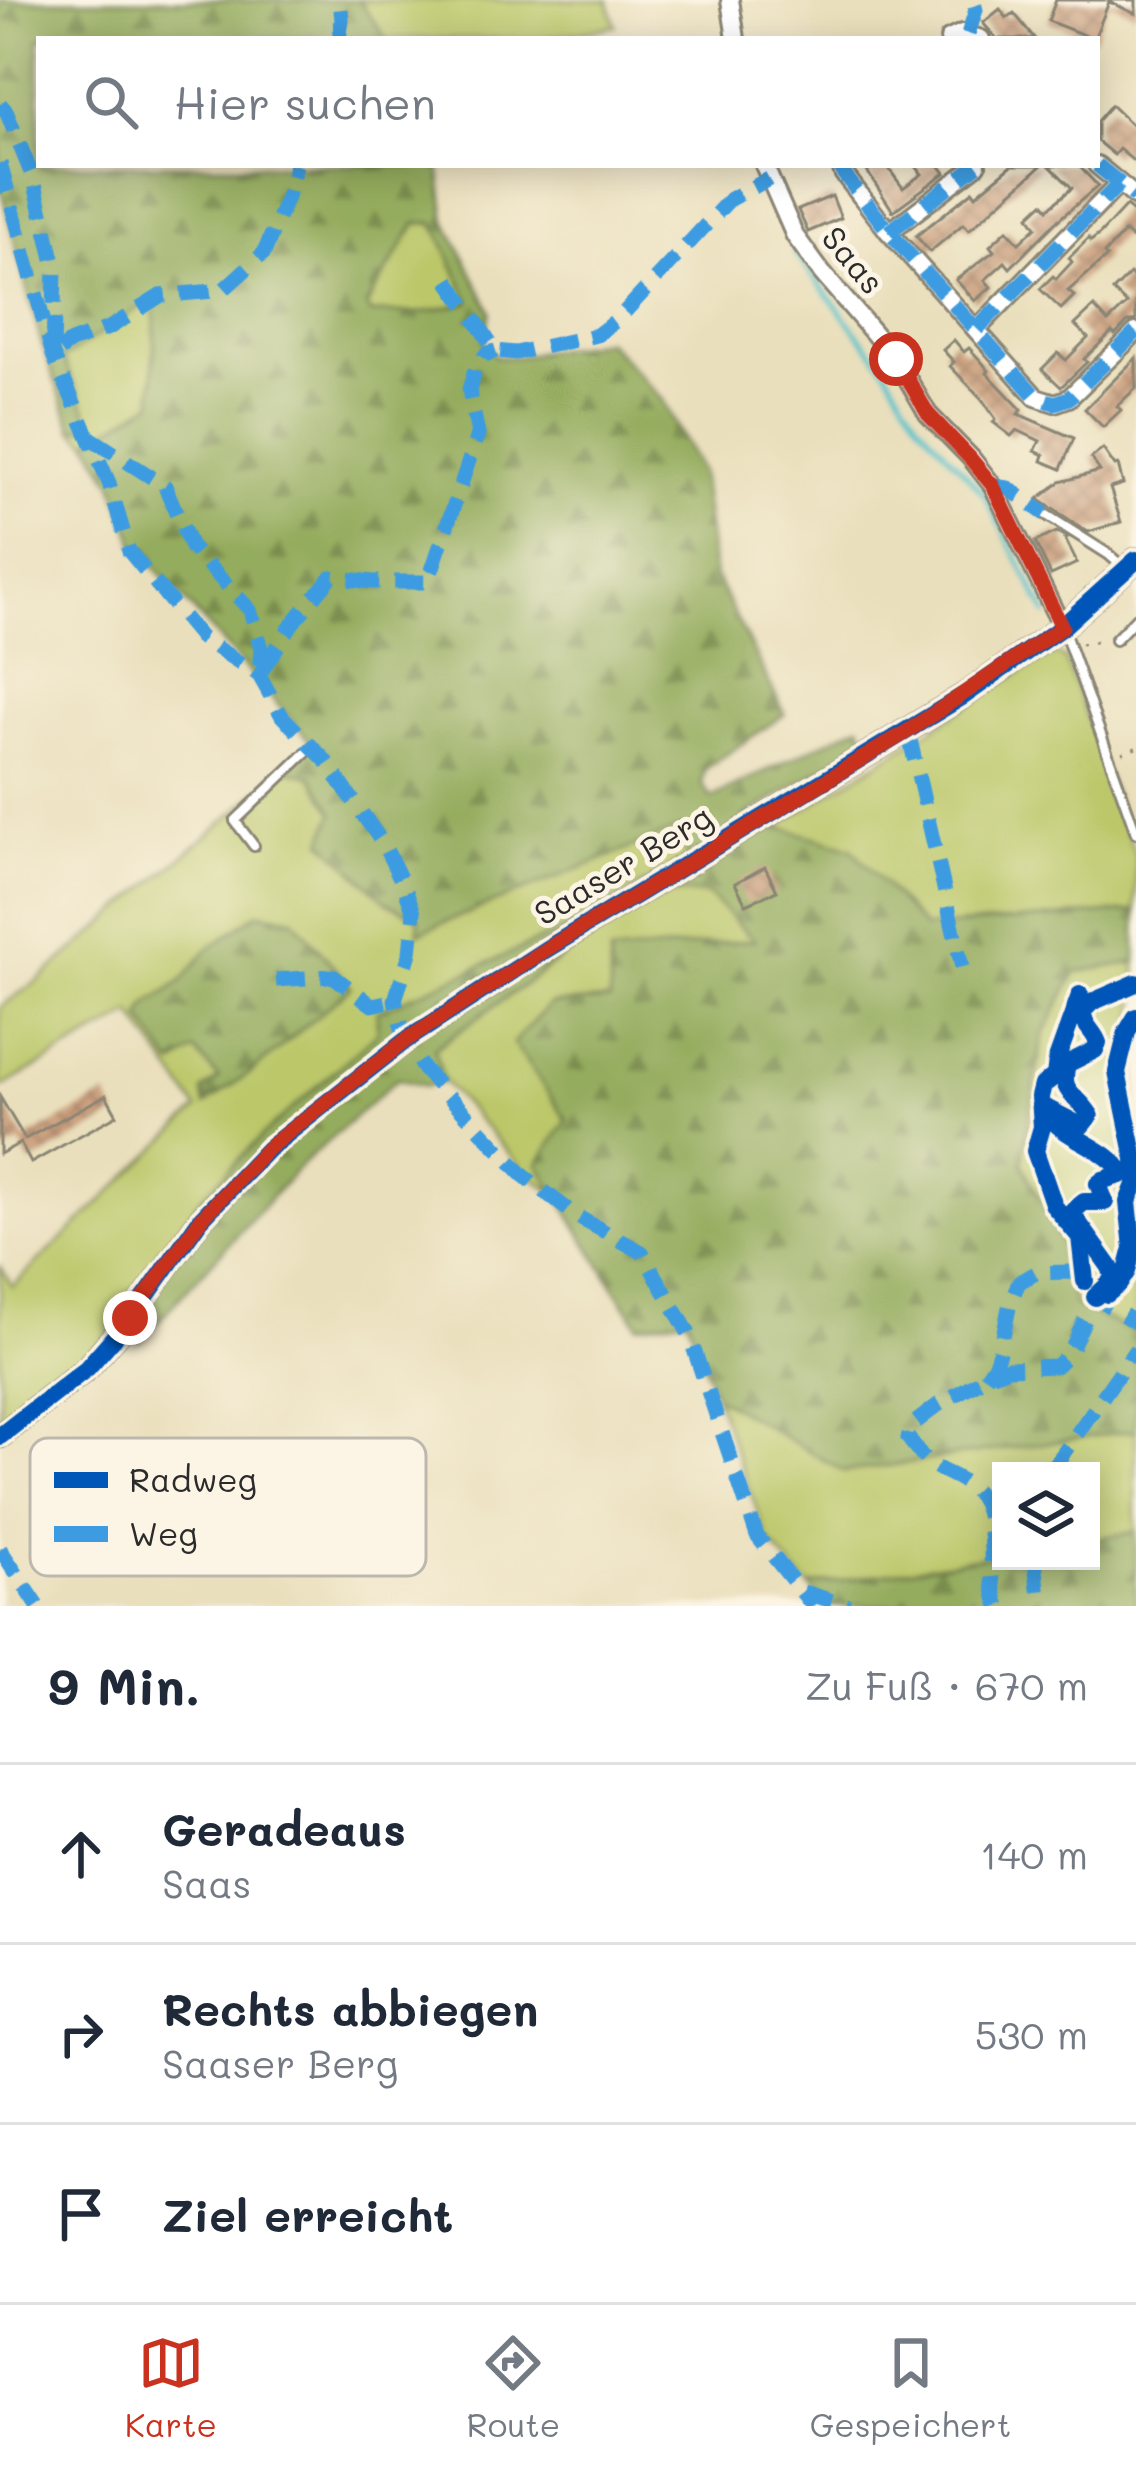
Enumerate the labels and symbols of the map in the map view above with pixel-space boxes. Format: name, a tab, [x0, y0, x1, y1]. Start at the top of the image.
street label: Saas	[813, 216, 895, 302]
route start	[869, 332, 923, 386]
street label: Saaser Berg	[525, 794, 719, 934]
route end	[103, 1291, 157, 1345]
legend	[30, 1438, 426, 1576]
text: Radweg	[129, 1457, 257, 1500]
text: Weg	[129, 1511, 198, 1554]

